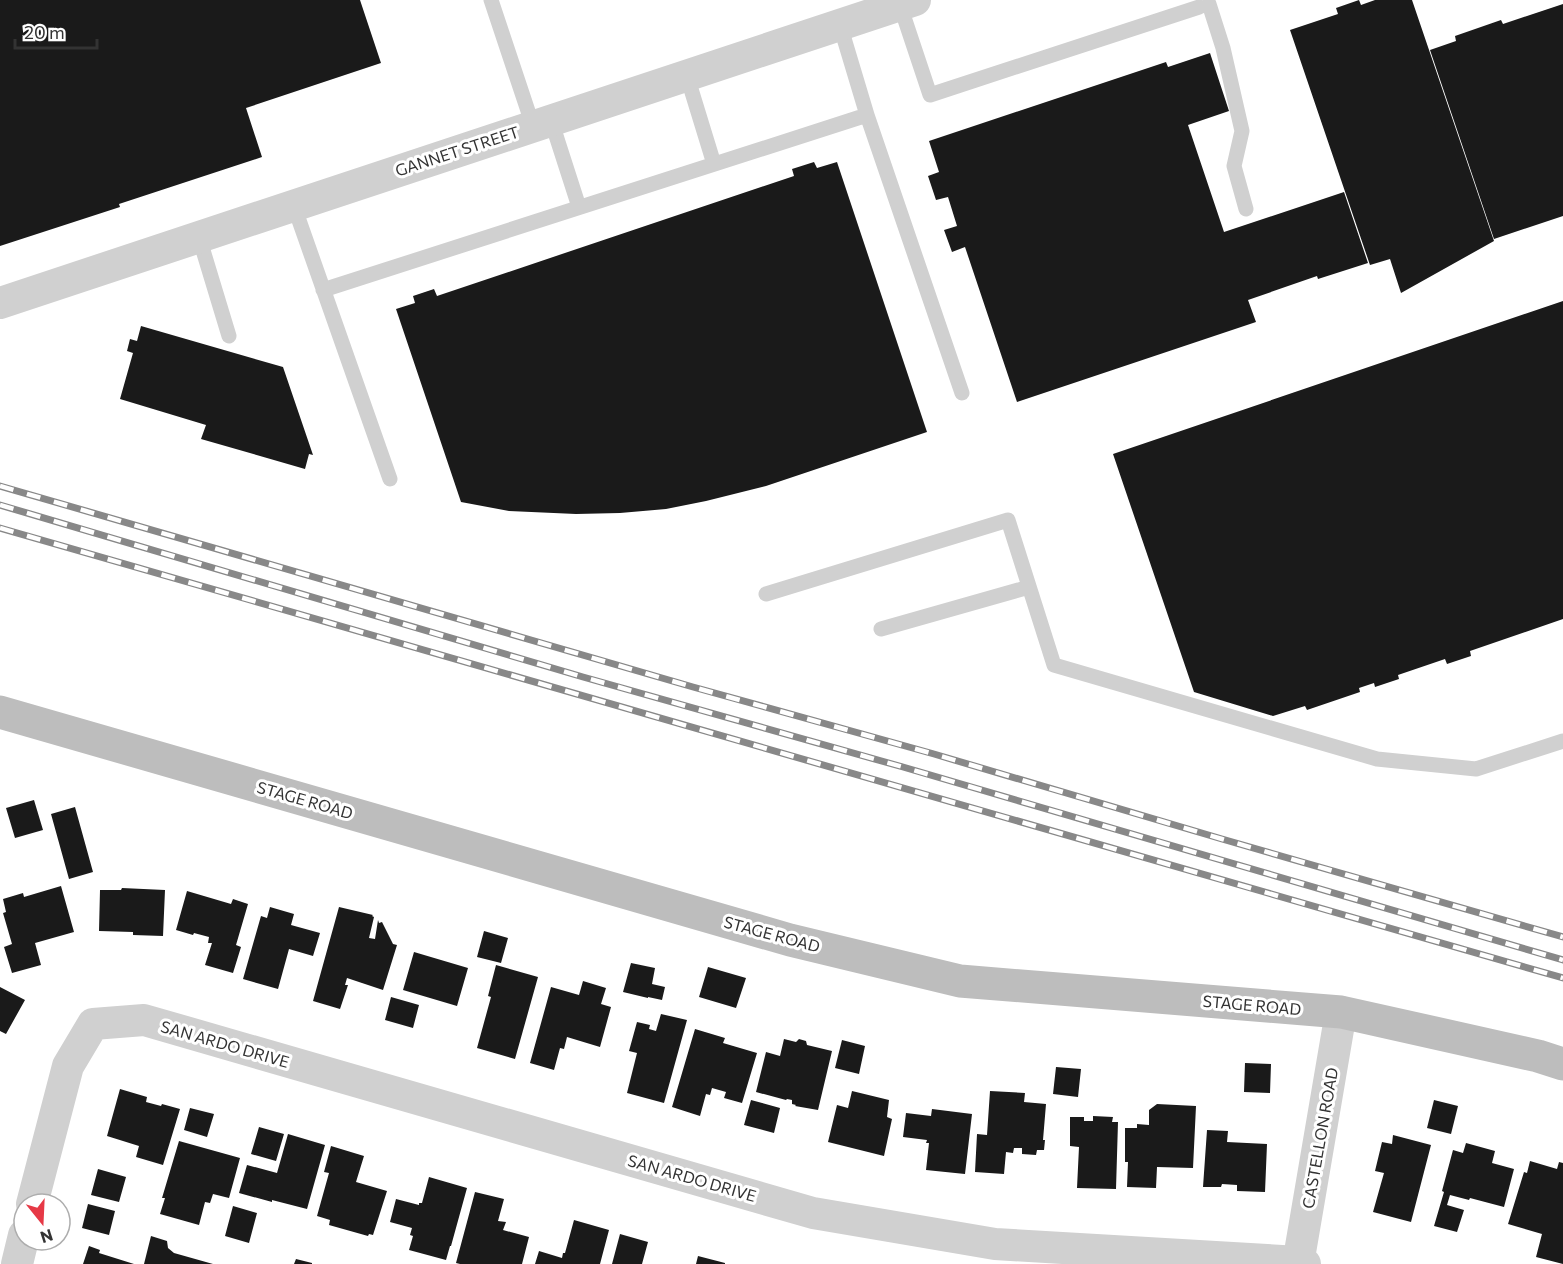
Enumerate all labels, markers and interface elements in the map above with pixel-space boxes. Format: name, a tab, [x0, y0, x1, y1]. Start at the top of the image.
scale bar	[15, 12, 98, 50]
text: 20 m	[24, 21, 65, 43]
street label: GANNET STREET	[393, 122, 521, 180]
street label: STAGE ROAD	[255, 777, 355, 822]
street label: STAGE ROAD	[722, 912, 822, 955]
street label: STAGE ROAD	[1202, 991, 1302, 1018]
street label: SAN ARDO DRIVE	[159, 1016, 292, 1071]
street label: CASTELLON ROAD	[1298, 1066, 1341, 1210]
street label: SAN ARDO DRIVE	[626, 1150, 759, 1205]
north arrow	[12, 1192, 72, 1252]
text: N	[38, 1226, 55, 1248]

